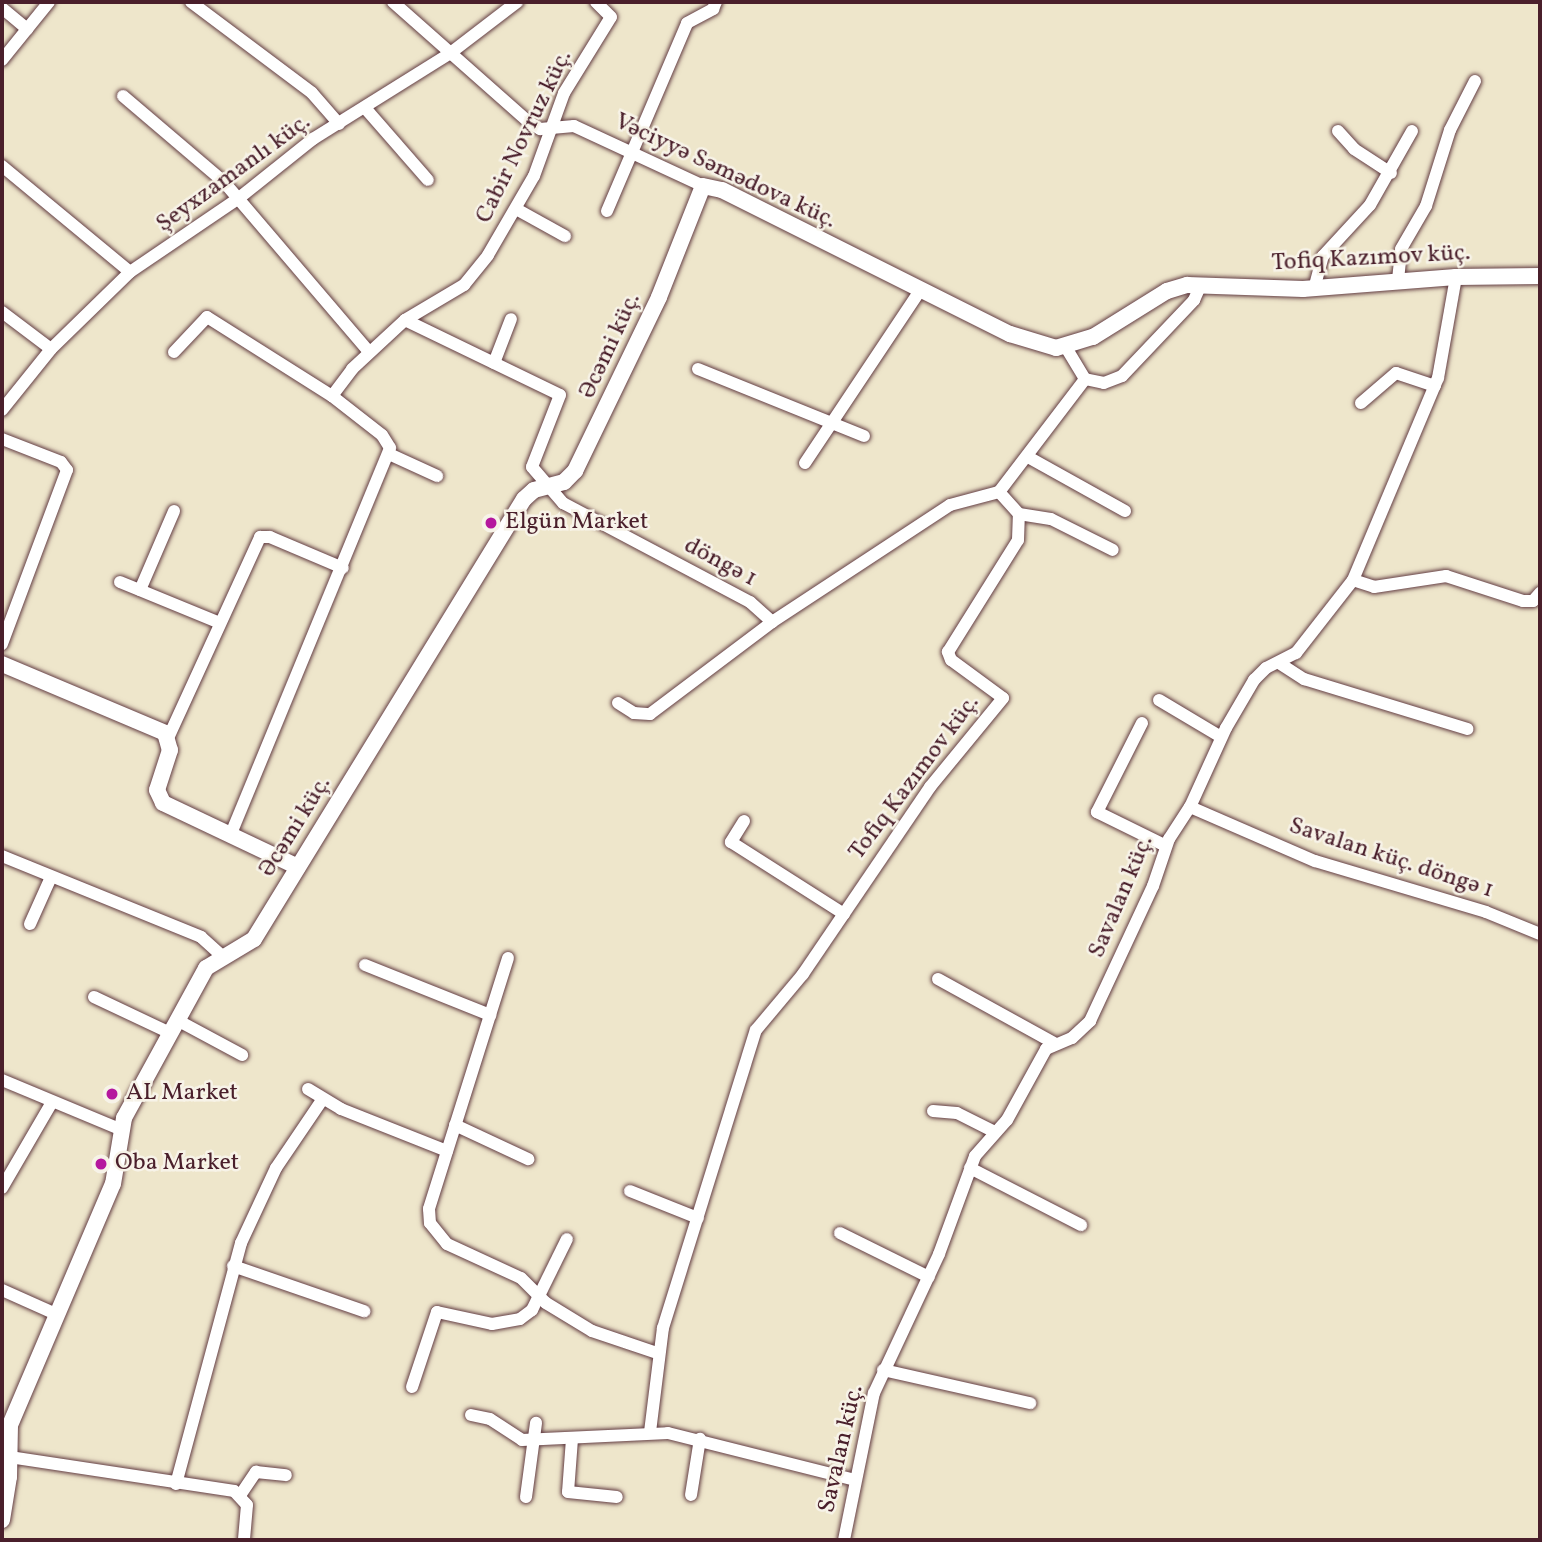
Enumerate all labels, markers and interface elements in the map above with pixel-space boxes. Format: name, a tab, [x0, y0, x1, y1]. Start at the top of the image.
street label: Cabir Novruz küç.	[471, 46, 579, 228]
street label: Şeyxzamanlı küç.	[151, 108, 317, 240]
street label: Vəciyyə Səmədova küç.	[610, 108, 840, 236]
street label: Tofiq Kazımov küç.	[1270, 239, 1472, 279]
street label: Əcəmi küç.	[574, 288, 648, 404]
place label: Elgün Market	[505, 509, 648, 537]
marker: Elgün Market	[483, 515, 499, 531]
street label: döngə 1	[679, 532, 761, 594]
street label: Tofiq Kazımov küç.	[843, 690, 987, 866]
street label: Əcəmi küç.	[254, 771, 338, 883]
street label: Savalan küç. döngə 1	[1285, 812, 1497, 906]
street label: Savalan küç.	[1083, 831, 1161, 963]
place label: AL Market	[126, 1080, 238, 1108]
marker: AL Market	[104, 1086, 120, 1102]
place label: Oba Market	[115, 1150, 239, 1178]
marker: Oba Market	[93, 1156, 109, 1172]
street label: Savalan küç.	[813, 1382, 871, 1516]

